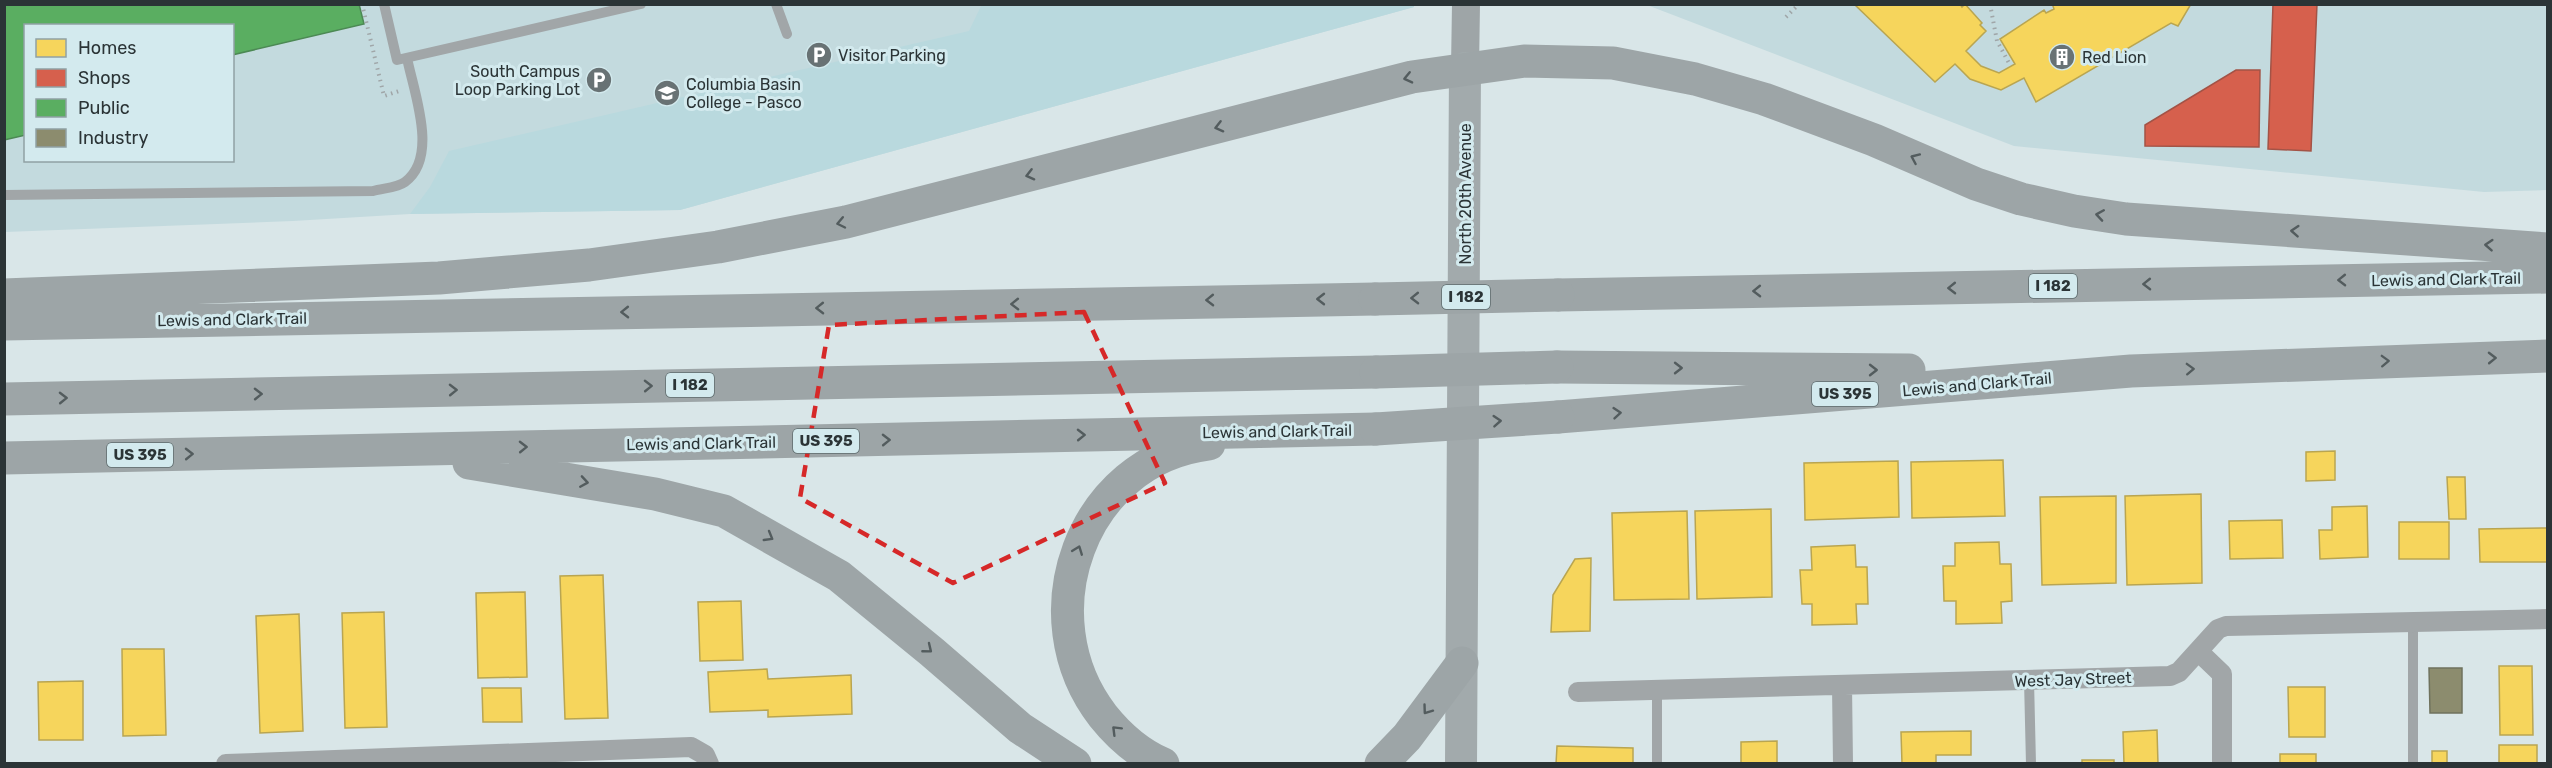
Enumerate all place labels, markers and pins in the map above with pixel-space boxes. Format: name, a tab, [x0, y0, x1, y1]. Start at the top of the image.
parking icon: Visitor Parking	[804, 40, 834, 70]
building icon: Red Lion	[2047, 42, 2077, 72]
place label: Visitor Parking	[838, 46, 946, 65]
place label: Red Lion	[2082, 48, 2147, 67]
place label: South Campus Loop Parking Lot	[455, 62, 580, 99]
parking icon: South Campus Loop Parking Lot	[584, 65, 614, 95]
place label: Columbia Basin College - Pasco	[686, 75, 802, 112]
school or university icon: Columbia Basin College - Pasco	[652, 78, 682, 108]

